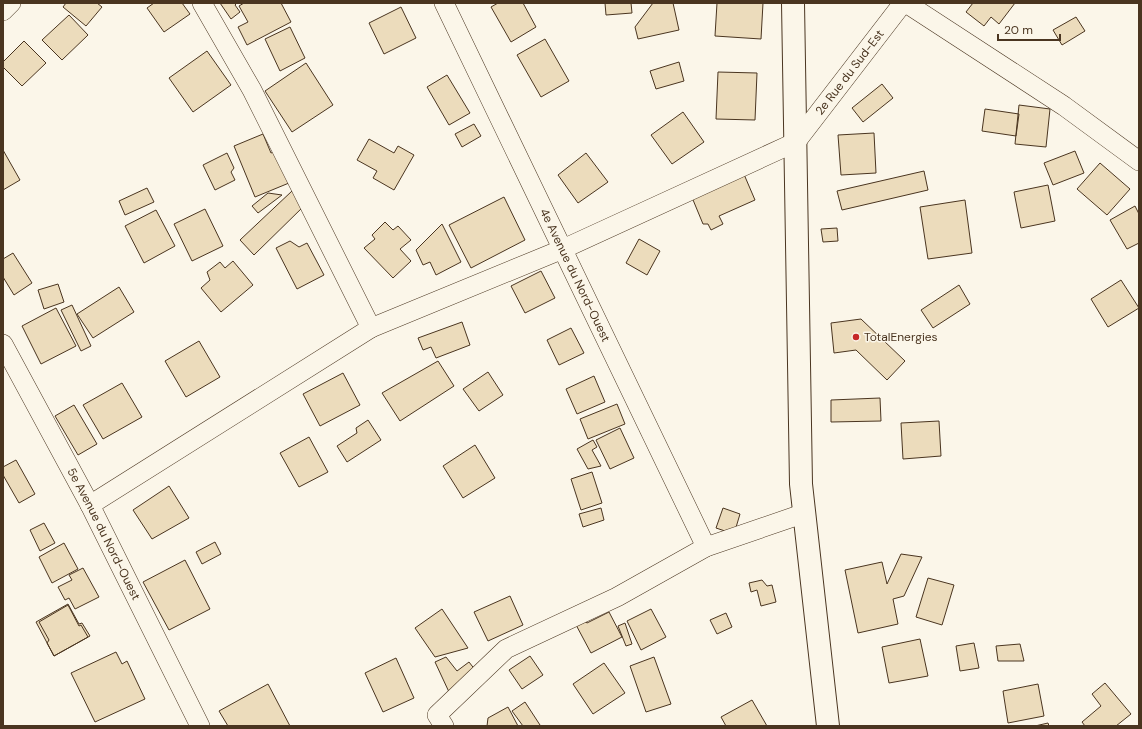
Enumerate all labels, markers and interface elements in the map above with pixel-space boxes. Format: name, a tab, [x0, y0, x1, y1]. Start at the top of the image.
scale bar	[998, 16, 1060, 42]
text: 20 m	[1004, 22, 1033, 38]
street label: 2e Rue du Sud-Est	[812, 26, 888, 118]
street label: 4e Avenue du Nord-Ouest	[536, 206, 614, 345]
place label: TotalEnergies	[864, 329, 938, 345]
marker: TotalEnergies	[851, 332, 861, 342]
street label: 5e Avenue du Nord-Ouest	[63, 465, 144, 603]

